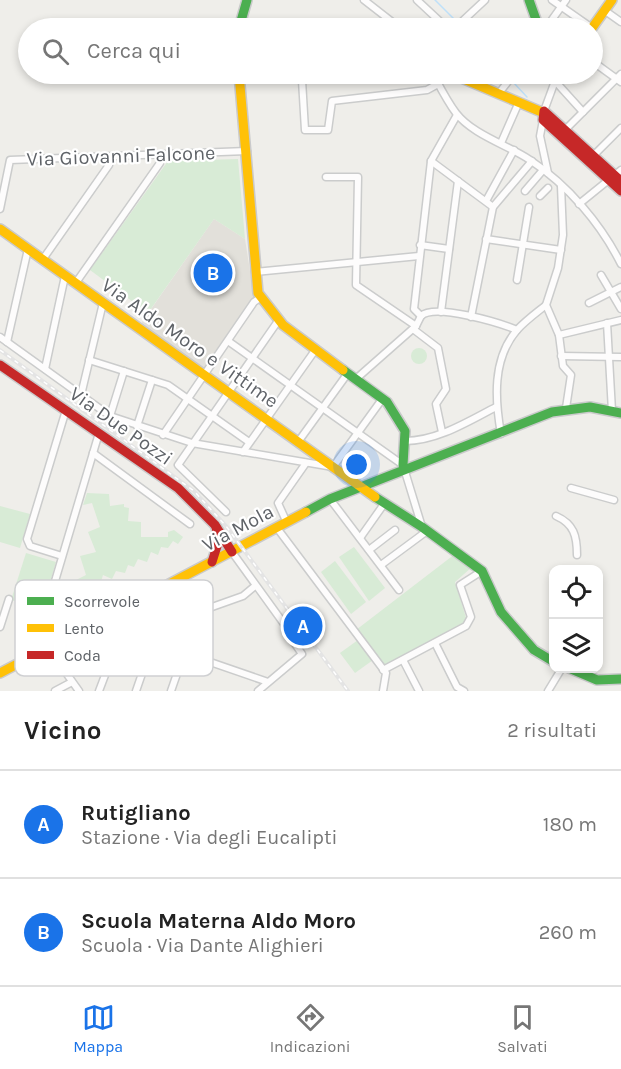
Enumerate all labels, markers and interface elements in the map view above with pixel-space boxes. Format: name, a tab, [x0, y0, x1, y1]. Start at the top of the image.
search box	[18, 18, 603, 84]
icon: search	[39, 35, 72, 68]
text: Cerca qui	[87, 38, 181, 64]
street label: Via Giovanni Falcone	[26, 141, 216, 171]
pin: B	[194, 250, 232, 296]
street label: Via Aldo Moro e Vittime	[97, 273, 283, 413]
street label: Via Due Pozzi	[65, 382, 177, 470]
your location	[342, 450, 371, 479]
street label: Via Mola	[198, 500, 278, 556]
map controls	[549, 565, 603, 673]
button: locate	[549, 565, 603, 619]
legend	[15, 580, 213, 676]
text: Scorrevole	[64, 592, 140, 611]
pin: A	[284, 604, 322, 648]
text: Lento	[64, 619, 104, 638]
button: layers	[549, 619, 603, 673]
text: Coda	[64, 646, 101, 665]
text: Vicino	[24, 715, 101, 746]
text: 2 risultati	[507, 719, 597, 742]
text: Rutigliano	[81, 800, 191, 826]
text: A	[37, 813, 50, 836]
text: 180 m	[543, 813, 597, 836]
text: Stazione · Via degli Eucalipti	[81, 826, 338, 849]
text: Scuola Materna Aldo Moro	[81, 908, 356, 934]
text: B	[37, 921, 50, 944]
text: 260 m	[539, 921, 597, 944]
text: Scuola · Via Dante Alighieri	[81, 934, 324, 957]
tab: Mappa	[73, 1001, 123, 1056]
tab: Indicazioni	[270, 1001, 351, 1056]
tab: Salvati	[497, 1001, 548, 1056]

